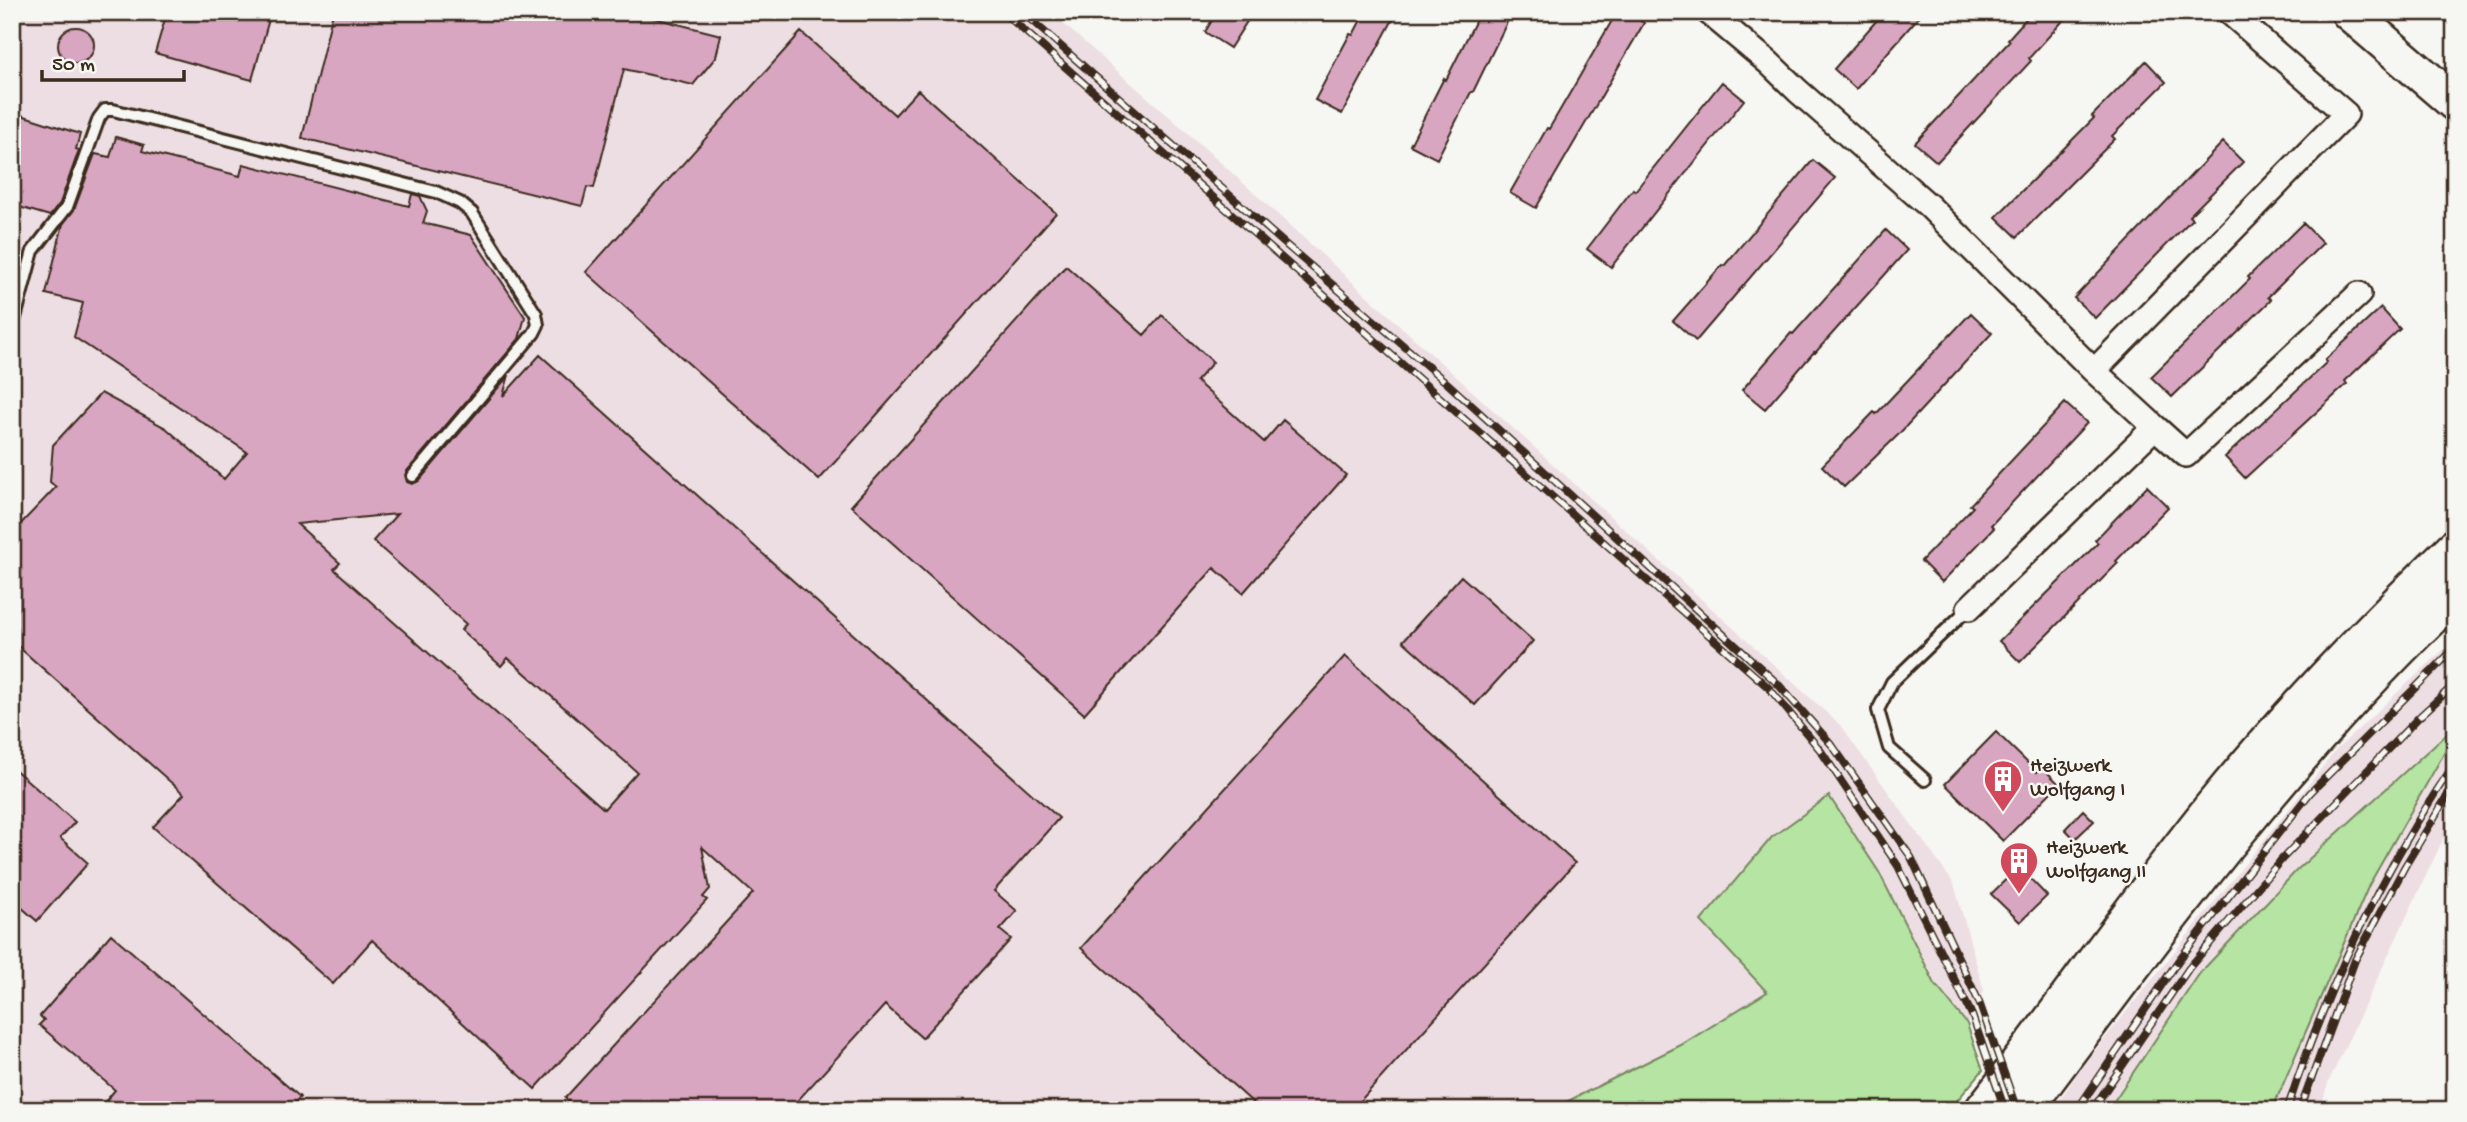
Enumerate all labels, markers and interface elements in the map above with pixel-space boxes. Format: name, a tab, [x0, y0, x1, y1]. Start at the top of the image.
scale bar	[42, 38, 184, 82]
text: 50 m	[52, 54, 95, 79]
place label: Heizwerk Wolfgang I	[2030, 755, 2125, 804]
building icon: Heizwerk Wolfgang I	[1982, 758, 2024, 813]
place label: Heizwerk Wolfgang II	[2046, 837, 2146, 886]
building icon: Heizwerk Wolfgang II	[1998, 840, 2040, 895]

